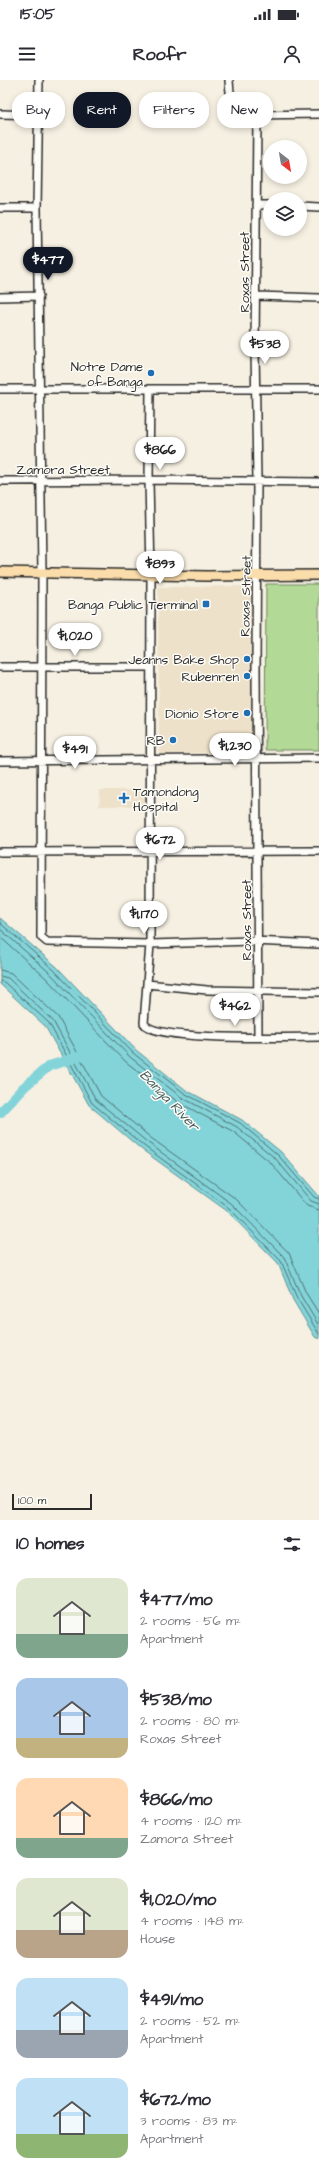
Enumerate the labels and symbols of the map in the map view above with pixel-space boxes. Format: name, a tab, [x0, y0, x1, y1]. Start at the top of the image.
north arrow	[263, 140, 307, 184]
street label: Roxas Street	[236, 231, 254, 313]
pin: $477	[24, 247, 72, 281]
pin: $538	[241, 331, 289, 365]
place label: Notre Dame of Banga	[71, 358, 143, 392]
marker: Notre Dame of Banga	[146, 368, 156, 378]
pin: $866	[136, 437, 184, 471]
street label: Zamora Street	[16, 461, 110, 479]
pin: $893	[136, 551, 184, 585]
street label: Roxas Street	[236, 555, 256, 637]
place label: Banga Public Terminal	[68, 596, 198, 615]
marker: Banga Public Terminal	[201, 599, 211, 609]
pin: $1,020	[42, 623, 108, 657]
place label: Jeanns Bake Shop	[128, 651, 239, 669]
marker: Jeanns Bake Shop	[242, 654, 252, 664]
place label: Rubenren	[182, 668, 239, 686]
marker: Rubenren	[242, 671, 252, 681]
place label: Dionio Store	[165, 705, 239, 723]
marker: Dionio Store	[242, 708, 252, 718]
place label: RB	[146, 732, 165, 750]
pin: $1,230	[202, 733, 268, 767]
marker: RB	[168, 735, 178, 745]
pin: $491	[51, 736, 99, 770]
place label: Tamondong Hospital	[133, 783, 199, 816]
marker: Tamondong Hospital	[118, 792, 130, 804]
pin: $672	[136, 827, 184, 861]
street label: Roxas Street	[238, 879, 256, 961]
pin: $1,170	[111, 901, 177, 935]
pin: $462	[211, 993, 259, 1027]
water label: Banga River	[135, 1065, 205, 1137]
scale bar	[12, 1492, 92, 1511]

